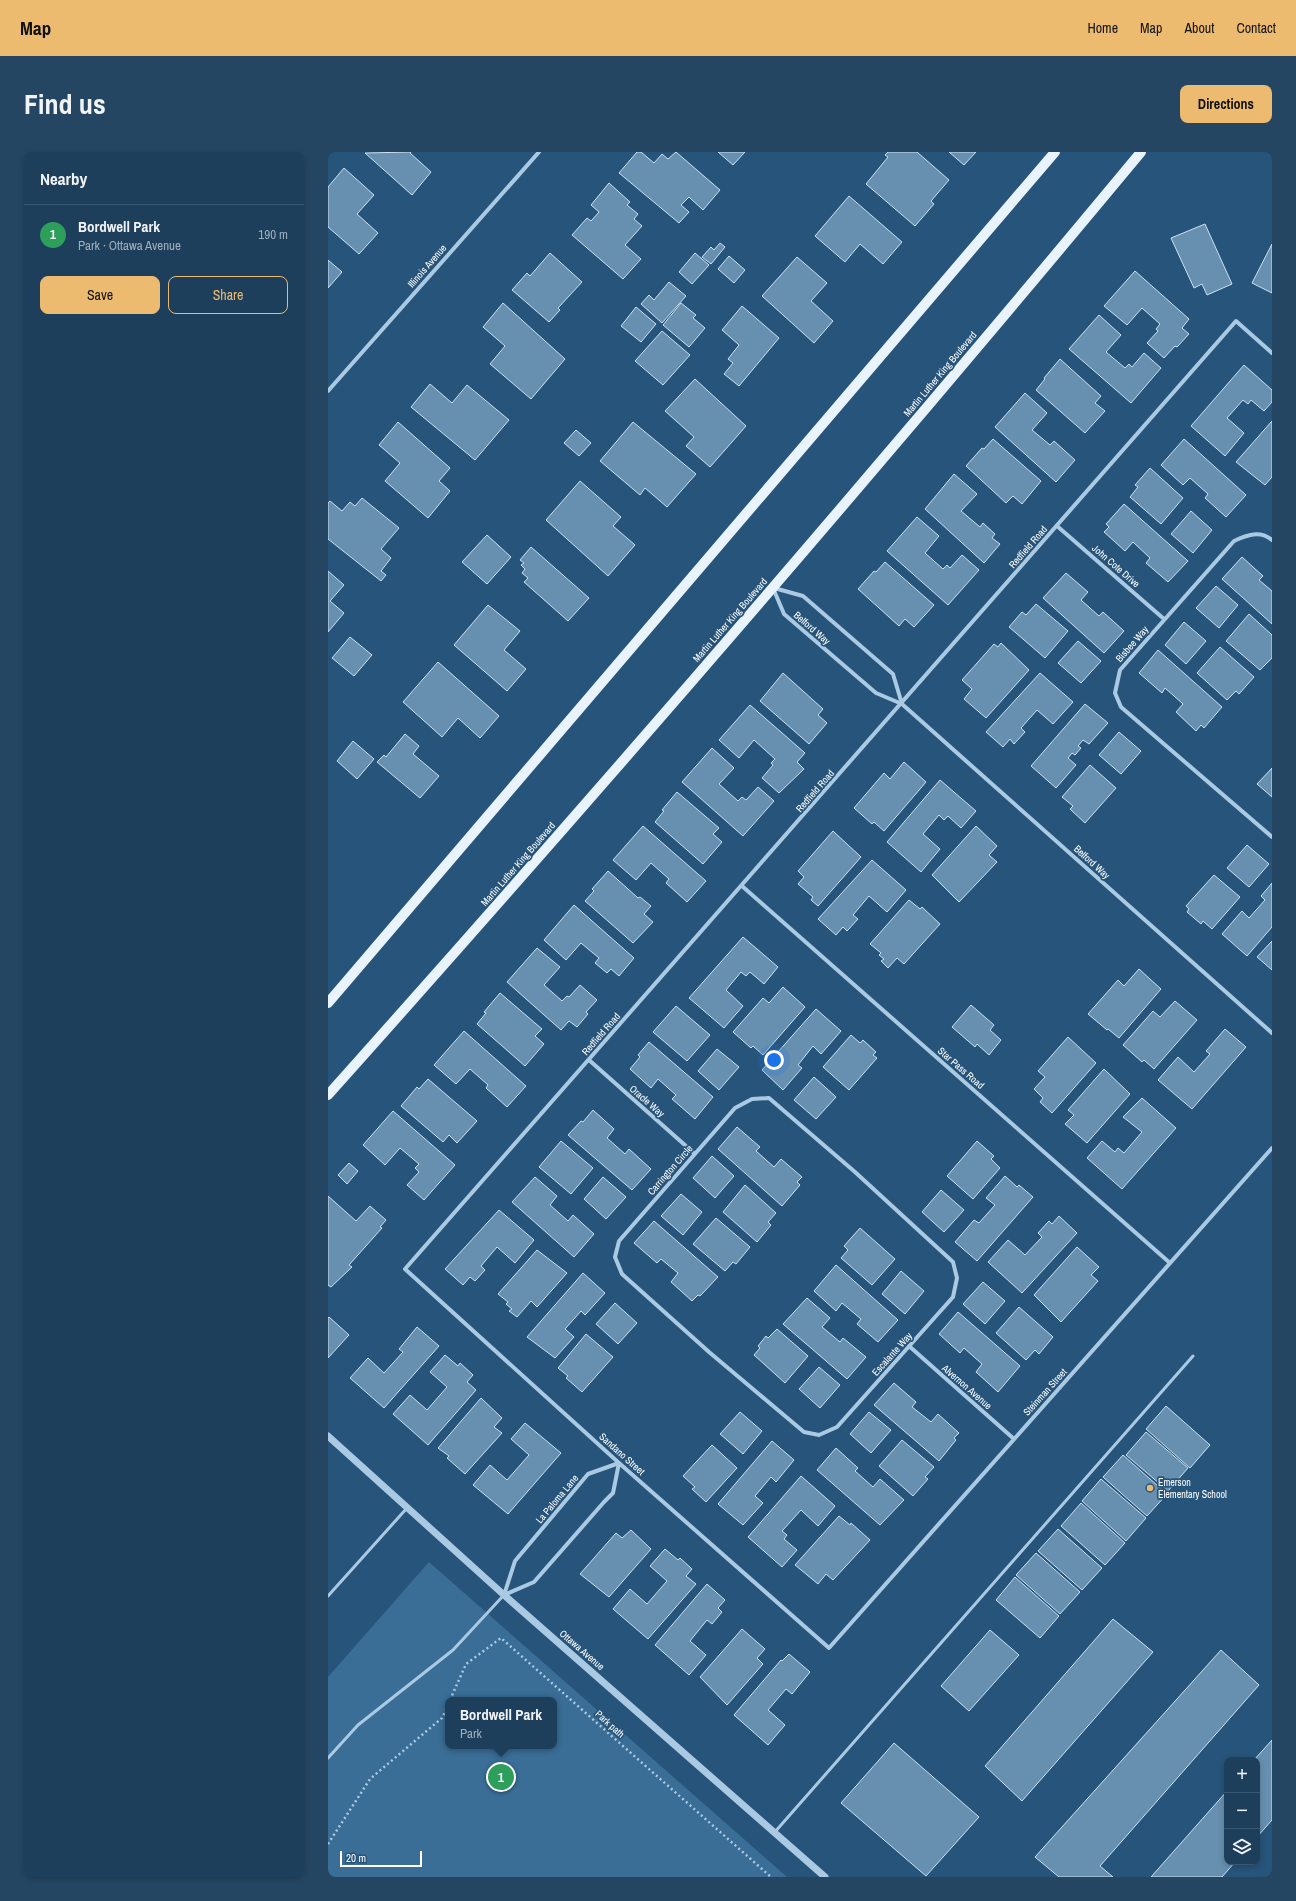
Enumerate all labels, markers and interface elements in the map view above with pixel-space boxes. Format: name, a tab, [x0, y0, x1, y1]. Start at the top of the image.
text: Map	[20, 15, 51, 41]
text: Home	[1087, 19, 1118, 37]
text: Map	[1140, 19, 1162, 37]
text: About	[1184, 19, 1214, 37]
text: Contact	[1236, 19, 1276, 37]
text: Find us	[24, 85, 106, 123]
button: Directions	[1180, 85, 1272, 123]
text: Nearby	[40, 167, 87, 190]
text: Bordwell Park	[78, 216, 160, 237]
text: 1	[50, 226, 56, 243]
text: 190 m	[258, 226, 288, 243]
text: Park · Ottawa Avenue	[78, 237, 181, 254]
street label: Illinois Avenue	[405, 241, 450, 290]
button: Save	[40, 276, 160, 314]
button: Share	[168, 276, 288, 314]
street label: Martin Luther King Boulevard	[901, 329, 979, 419]
street label: Redfield Road	[1006, 523, 1050, 571]
street label: John Cote Drive	[1089, 542, 1143, 591]
street label: Martin Luther King Boulevard	[690, 575, 770, 665]
street label: Belford Way	[791, 609, 834, 648]
street label: Bisbee Way	[1113, 622, 1152, 665]
street label: Redfield Road	[793, 767, 837, 815]
street label: Martin Luther King Boulevard	[478, 819, 558, 909]
street label: Belford Way	[1071, 842, 1113, 882]
street label: Redfield Road	[579, 1010, 623, 1058]
street label: Star Pass Road	[935, 1044, 987, 1092]
your location	[764, 1050, 784, 1070]
street label: Oracle Way	[627, 1082, 668, 1120]
street label: Carrington Circle	[645, 1142, 696, 1198]
street label: Escalante Way	[869, 1329, 916, 1379]
street label: Alvernon Avenue	[939, 1361, 995, 1412]
street label: Steinman Street	[1020, 1365, 1070, 1418]
street label: Sandano Street	[596, 1430, 648, 1478]
street label: La Paloma Lane	[533, 1472, 581, 1526]
place label: Emerson Elementary School	[1158, 1476, 1227, 1501]
marker: Emerson Elementary School	[1145, 1483, 1155, 1493]
street label: Ottawa Avenue	[557, 1627, 608, 1673]
popup	[445, 1697, 557, 1749]
text: Bordwell Park	[460, 1704, 542, 1725]
street label: Park path	[593, 1707, 627, 1741]
text: Park	[460, 1725, 482, 1742]
map controls	[1224, 1757, 1260, 1865]
button: +	[1224, 1757, 1260, 1793]
pin: 1	[488, 1762, 514, 1792]
button: −	[1224, 1793, 1260, 1829]
button: layers	[1224, 1829, 1260, 1865]
scale bar	[340, 1849, 422, 1868]
text: 20 m	[346, 1851, 366, 1865]

